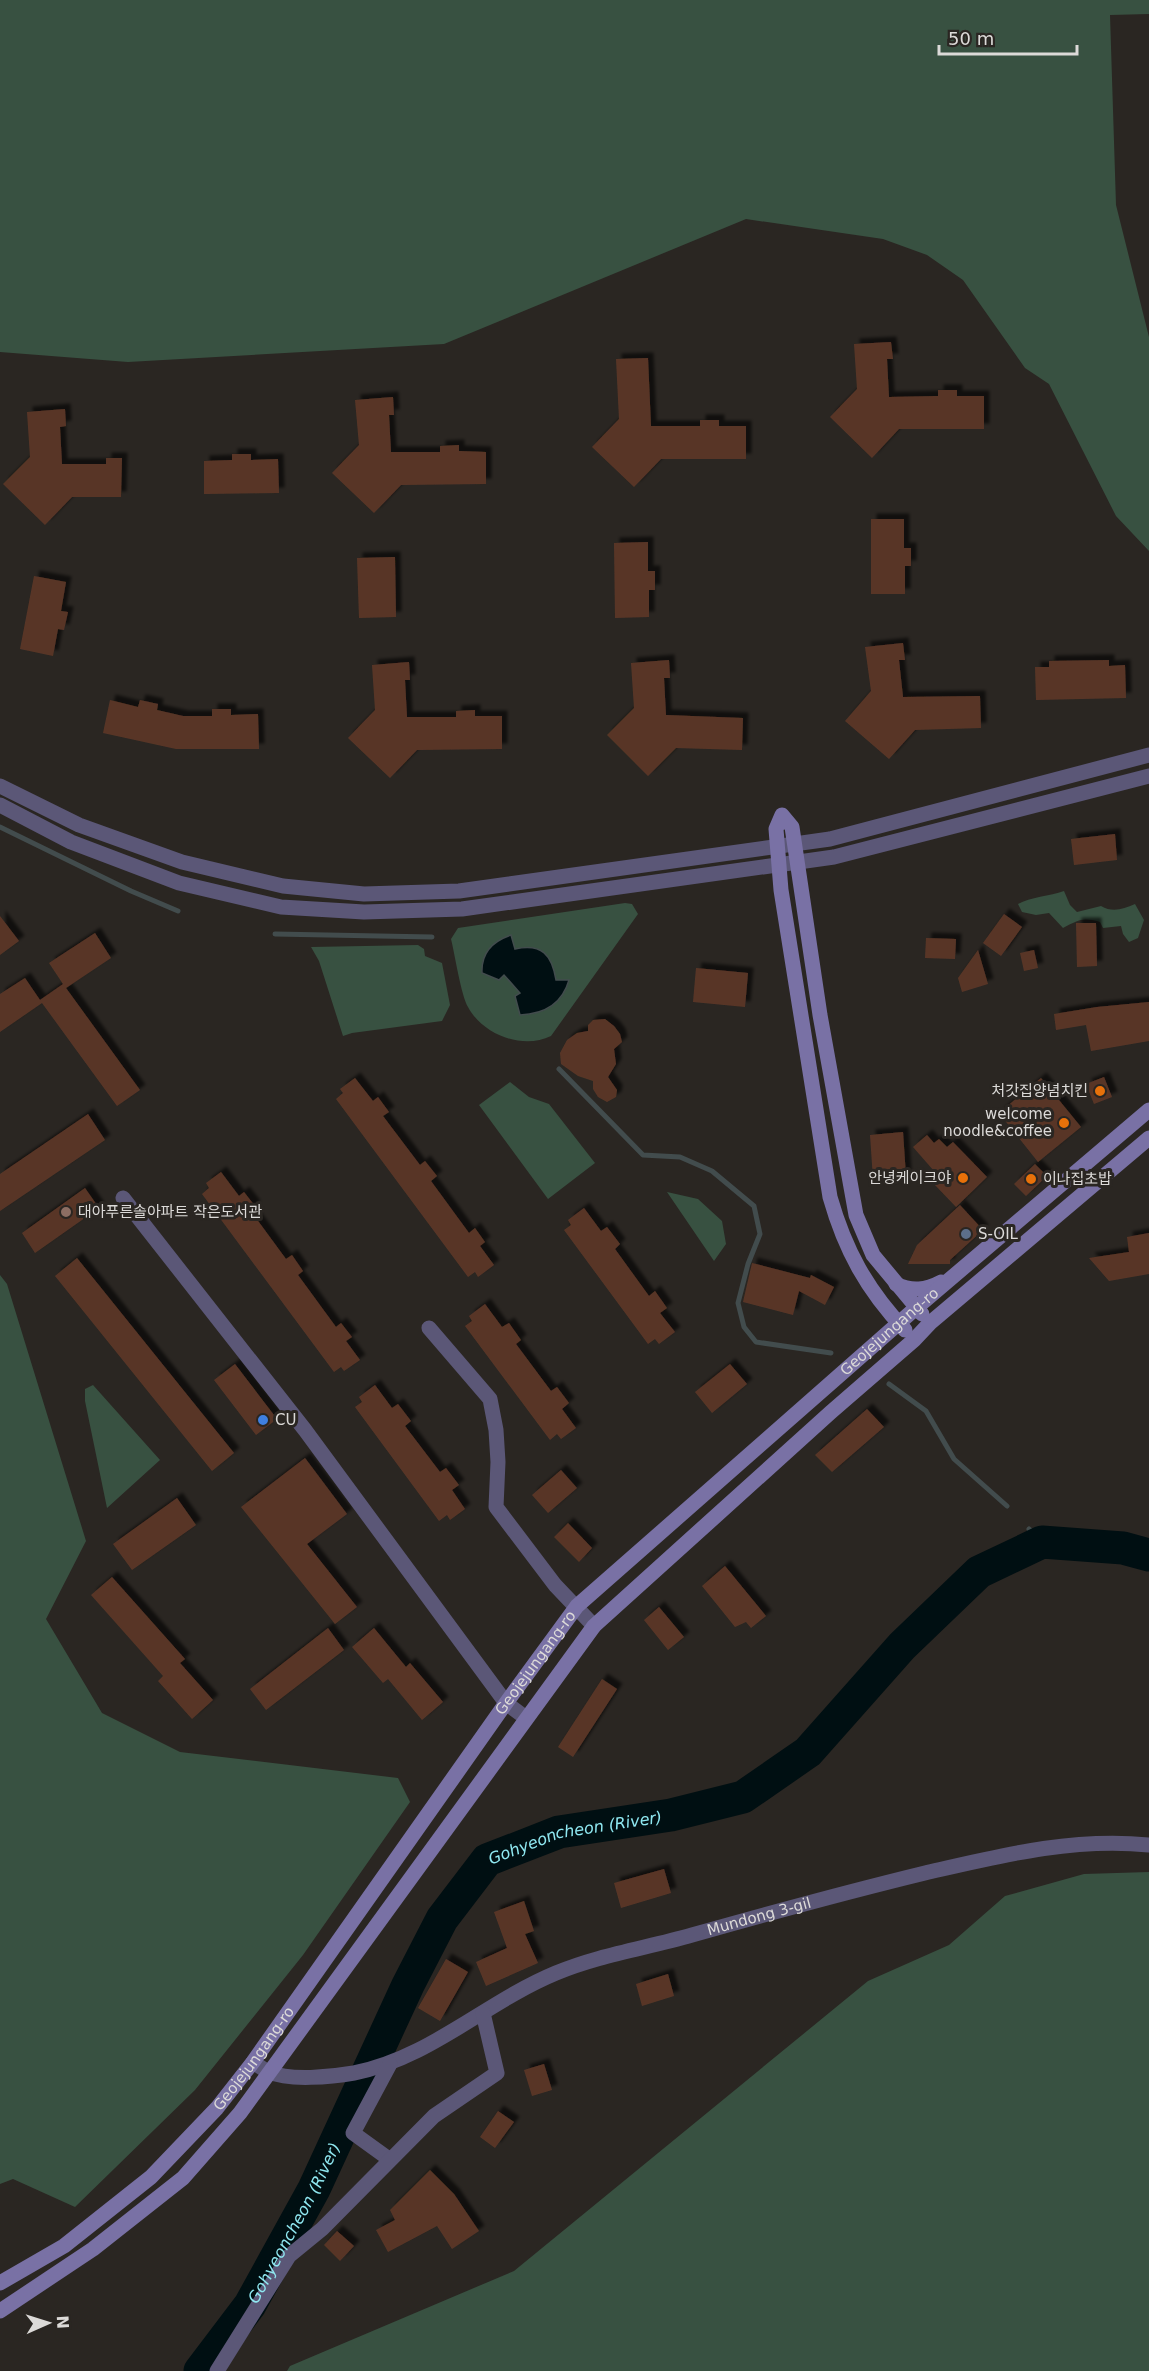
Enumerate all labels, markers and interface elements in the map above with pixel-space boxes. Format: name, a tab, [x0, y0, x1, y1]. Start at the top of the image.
scale bar	[939, 18, 1077, 56]
text: 50 m	[948, 28, 994, 49]
place label: 처갓집양념치킨	[991, 1082, 1088, 1100]
marker: 처갓집양념치킨	[1093, 1084, 1107, 1098]
place label: welcome noodle&coffee	[943, 1105, 1052, 1140]
marker: welcome noodle&coffee	[1057, 1116, 1071, 1130]
place label: 안녕케이크야	[868, 1169, 951, 1187]
place label: 이나집초밥	[1043, 1170, 1112, 1188]
marker: 안녕케이크야	[956, 1171, 970, 1185]
marker: 이나집초밥	[1024, 1172, 1038, 1186]
place label: 대아푸른솔아파트 작은도서관	[78, 1203, 262, 1221]
marker: 대아푸른솔아파트 작은도서관	[59, 1205, 73, 1219]
place label: S-OIL	[978, 1225, 1019, 1243]
marker: S-OIL	[959, 1227, 973, 1241]
street label: Geojejungang-ro	[836, 1284, 942, 1380]
place label: CU	[275, 1411, 296, 1429]
marker: CU	[256, 1413, 270, 1427]
street label: Geojejungang-ro	[491, 1607, 580, 1718]
water label: Gohyeoncheon (River)	[486, 1807, 663, 1869]
street label: Mundong 3-gil	[705, 1894, 813, 1939]
street label: Geojejungang-ro	[209, 2003, 298, 2114]
water label: Gohyeoncheon (River)	[244, 2139, 344, 2307]
north arrow	[18, 2293, 78, 2353]
text: N	[53, 2315, 72, 2329]

